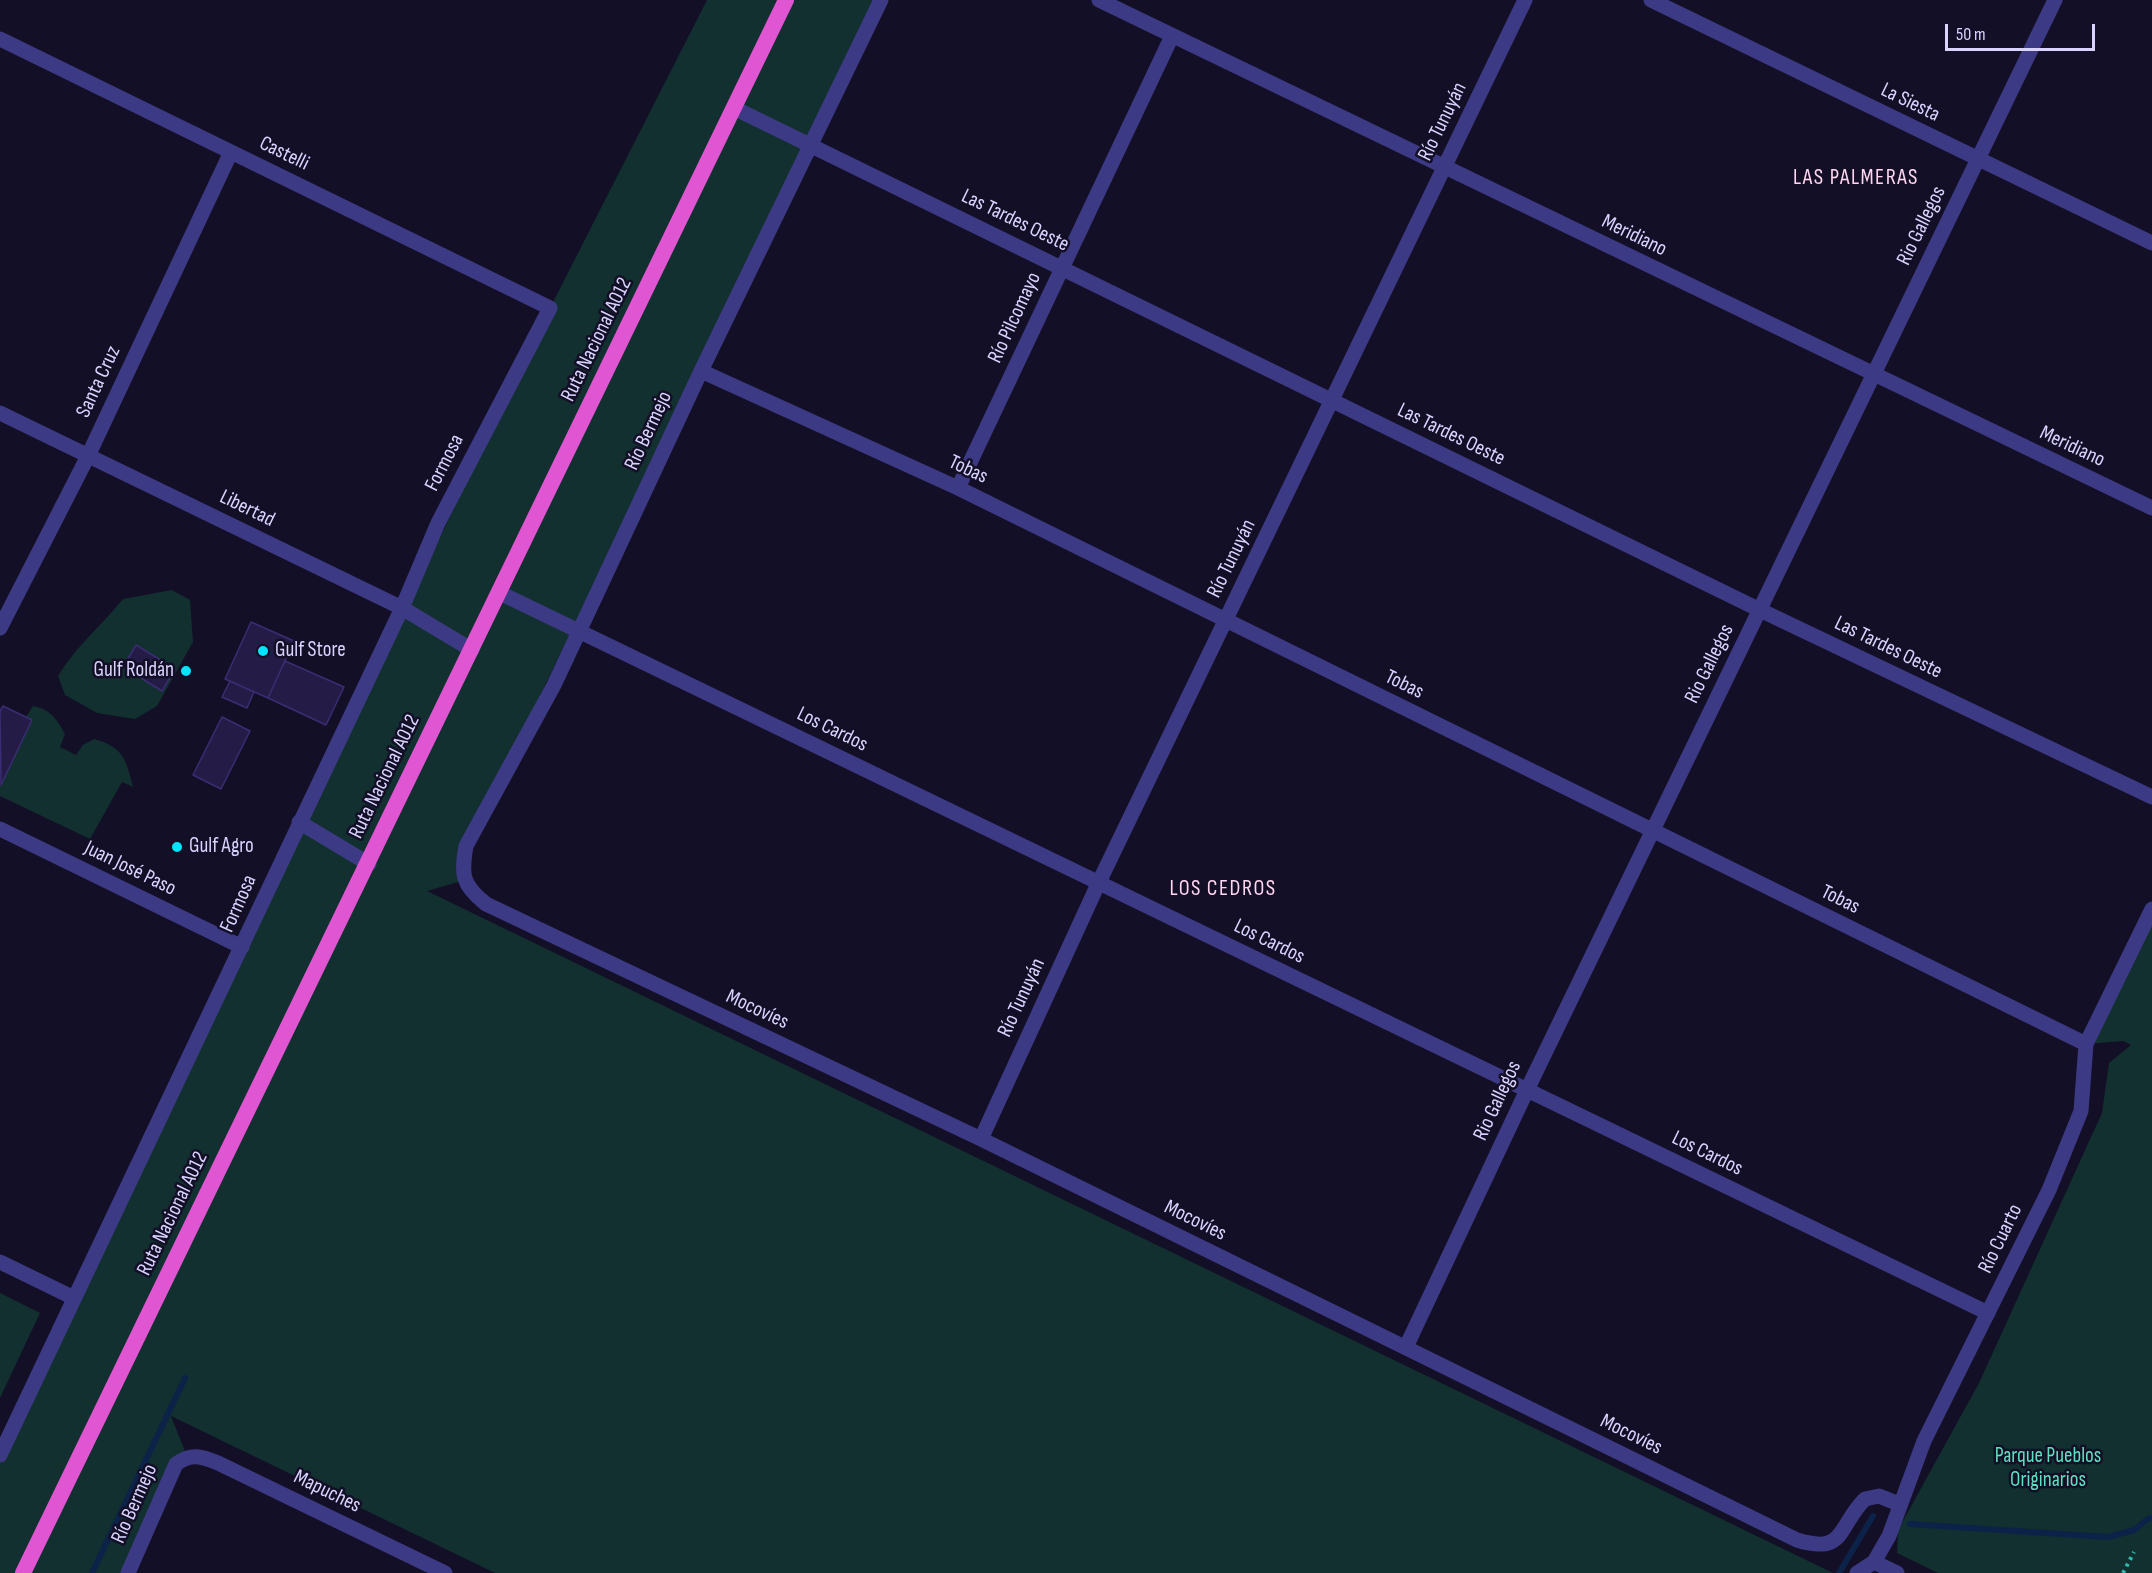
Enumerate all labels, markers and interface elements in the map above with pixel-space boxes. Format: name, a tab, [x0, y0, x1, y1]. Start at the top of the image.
scale bar	[1948, 12, 2098, 50]
text: 50 m	[1956, 24, 1986, 45]
street label: La Siesta	[1876, 78, 1944, 128]
street label: Río Tunuyán	[1413, 79, 1473, 165]
street label: Castelli	[255, 131, 313, 177]
district label: LAS PALMERAS	[1793, 165, 1919, 191]
street label: Rio Gallegos	[1892, 182, 1952, 270]
street label: Las Tardes Oeste	[957, 184, 1073, 258]
street label: Meridiano	[1597, 209, 1671, 263]
street label: Río Pilcomayo	[983, 269, 1047, 367]
street label: Ruta Nacional A012	[556, 274, 638, 406]
street label: Santa Cruz	[71, 342, 127, 422]
street label: Río Bermejo	[620, 388, 678, 474]
street label: Las Tardes Oeste	[1393, 398, 1509, 472]
street label: Meridiano	[2035, 421, 2109, 473]
street label: Formosa	[420, 430, 470, 496]
street label: Tobas	[944, 450, 992, 490]
street label: Libertad	[215, 485, 279, 533]
street label: Río Tunuyán	[1202, 516, 1262, 602]
street label: Las Tardes Oeste	[1830, 611, 1946, 685]
street label: Rio Gallegos	[1680, 620, 1740, 708]
place label: Gulf Store	[275, 638, 346, 664]
marker: Gulf Store	[256, 644, 270, 658]
place label: Gulf Roldán	[93, 658, 174, 684]
marker: Gulf Roldán	[179, 664, 193, 678]
street label: Tobas	[1380, 665, 1428, 705]
street label: Los Cardos	[792, 702, 872, 758]
street label: Ruta Nacional A012	[344, 711, 426, 843]
place label: Gulf Agro	[189, 834, 254, 860]
street label: Juan José Paso	[80, 836, 180, 902]
marker: Gulf Agro	[170, 840, 184, 854]
street label: Formosa	[215, 871, 263, 937]
district label: LOS CEDROS	[1169, 876, 1277, 902]
street label: Tobas	[1816, 880, 1864, 920]
street label: Los Cardos	[1229, 914, 1309, 970]
street label: Río Tunuyán	[993, 955, 1051, 1041]
street label: Mocovíes	[722, 985, 792, 1035]
street label: Rio Gallegos	[1469, 1057, 1527, 1145]
street label: Los Cardos	[1667, 1126, 1747, 1182]
street label: Ruta Nacional A012	[132, 1148, 214, 1280]
street label: Mocovíes	[1160, 1195, 1230, 1247]
street label: Río Cuarto	[1973, 1200, 2029, 1278]
street label: Mocovíes	[1596, 1409, 1666, 1461]
park label: Parque Pueblos Originarios	[1995, 1444, 2101, 1494]
street label: Río Bermejo	[106, 1461, 164, 1547]
street label: Mapuches	[289, 1465, 365, 1519]

